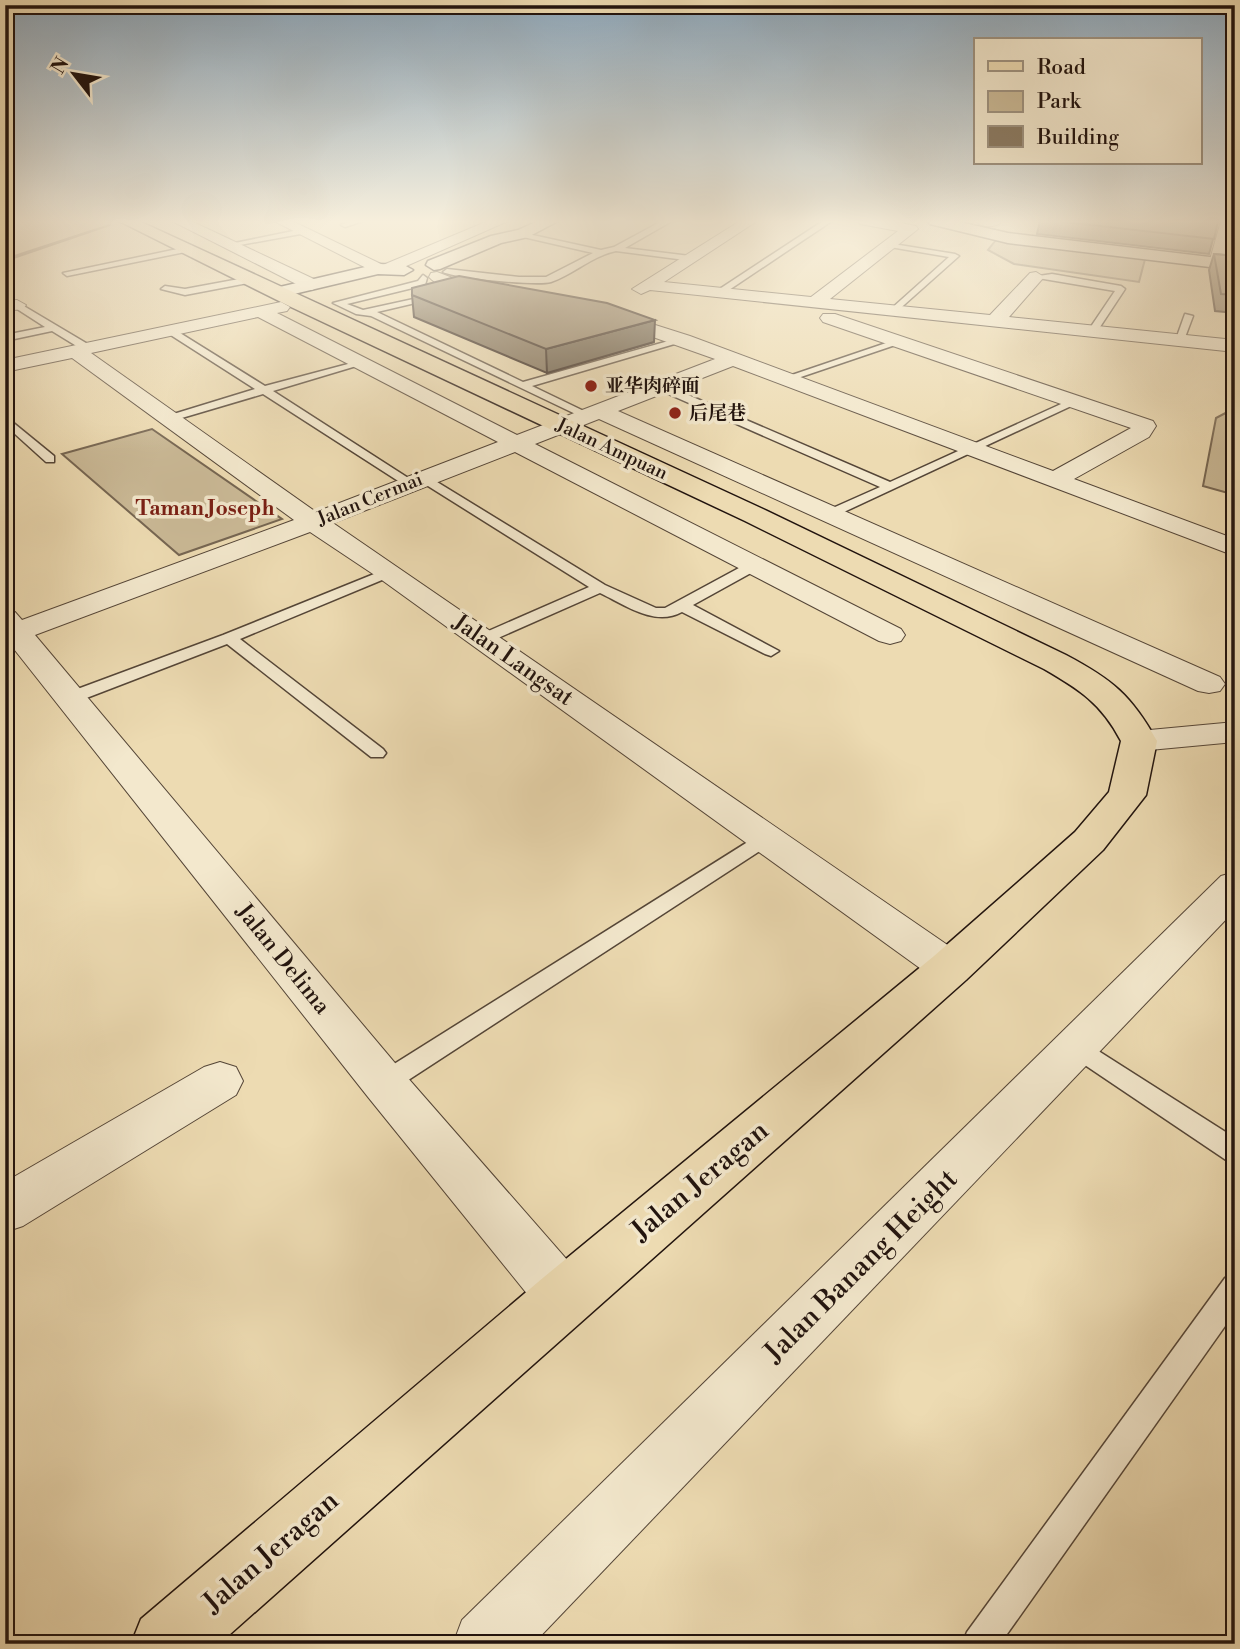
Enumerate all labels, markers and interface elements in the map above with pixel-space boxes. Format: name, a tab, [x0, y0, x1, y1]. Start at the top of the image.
north arrow	[38, 38, 108, 108]
legend	[974, 38, 1202, 164]
text: N	[46, 53, 74, 78]
text: Road	[1037, 55, 1086, 81]
text: Park	[1037, 89, 1082, 115]
text: Building	[1036, 125, 1119, 151]
place label: 亚华肉碎面	[605, 374, 700, 398]
marker: 亚华肉碎面	[583, 378, 599, 394]
place label: 后尾巷	[689, 401, 746, 425]
marker: 后尾巷	[667, 405, 683, 421]
street label: Jalan Ampuan	[551, 412, 672, 485]
street label: Jalan Cermai	[313, 467, 426, 531]
district label: Taman Joseph	[136, 496, 274, 522]
street label: Jalan Langsat	[447, 608, 579, 712]
street label: Jalan Delima	[229, 897, 336, 1020]
street label: Jalan Jeragan	[623, 1113, 776, 1249]
street label: Jalan Banang Height	[756, 1162, 965, 1371]
street label: Jalan Jeragan	[195, 1483, 346, 1621]

